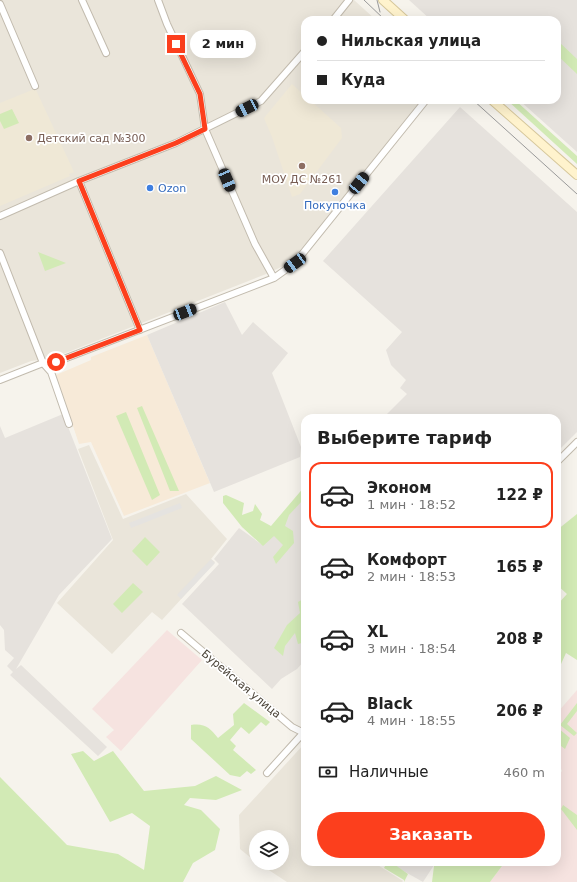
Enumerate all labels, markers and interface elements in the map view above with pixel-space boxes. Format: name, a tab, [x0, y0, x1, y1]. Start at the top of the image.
callout: 2 мин	[190, 30, 256, 58]
text: Нильская улица	[341, 32, 481, 50]
route end	[167, 35, 185, 53]
text: 2 мин	[202, 36, 244, 51]
text: Куда	[341, 71, 385, 89]
car	[234, 97, 260, 119]
place label: Детский сад №300	[37, 132, 146, 145]
marker: Детский сад №300	[24, 133, 34, 143]
marker: МОУ ДС №261	[297, 161, 307, 171]
car	[217, 167, 237, 193]
car	[347, 170, 371, 196]
place label: МОУ ДС №261	[262, 173, 342, 186]
place label: Ozon	[158, 182, 186, 195]
marker: Ozon	[145, 183, 155, 193]
marker: Покупочка	[330, 187, 340, 197]
place label: Покупочка	[304, 199, 366, 212]
car	[282, 251, 308, 275]
car	[172, 302, 198, 322]
route start	[47, 353, 65, 371]
text: Выберите тариф	[317, 427, 492, 448]
icon: car	[319, 477, 355, 513]
text: Эконом	[367, 479, 431, 497]
text: 122 ₽	[496, 486, 543, 504]
text: 1 мин · 18:52	[367, 497, 456, 512]
icon: car	[319, 549, 355, 585]
text: Комфорт	[367, 551, 446, 569]
text: 165 ₽	[496, 558, 543, 576]
text: 2 мин · 18:53	[367, 569, 456, 584]
icon: car	[319, 621, 355, 657]
text: XL	[367, 623, 388, 641]
text: 208 ₽	[496, 630, 543, 648]
text: 3 мин · 18:54	[367, 641, 456, 656]
street label: Бурейская улица	[199, 647, 283, 721]
icon: car	[319, 693, 355, 729]
text: Black	[367, 695, 413, 713]
text: 206 ₽	[496, 702, 543, 720]
text: 4 мин · 18:55	[367, 713, 456, 728]
icon: cash	[317, 761, 339, 783]
text: Наличные	[349, 763, 429, 781]
text: 460 m	[503, 765, 545, 780]
button: Заказать	[317, 812, 545, 858]
map controls	[249, 830, 289, 870]
button: layers	[249, 830, 289, 870]

